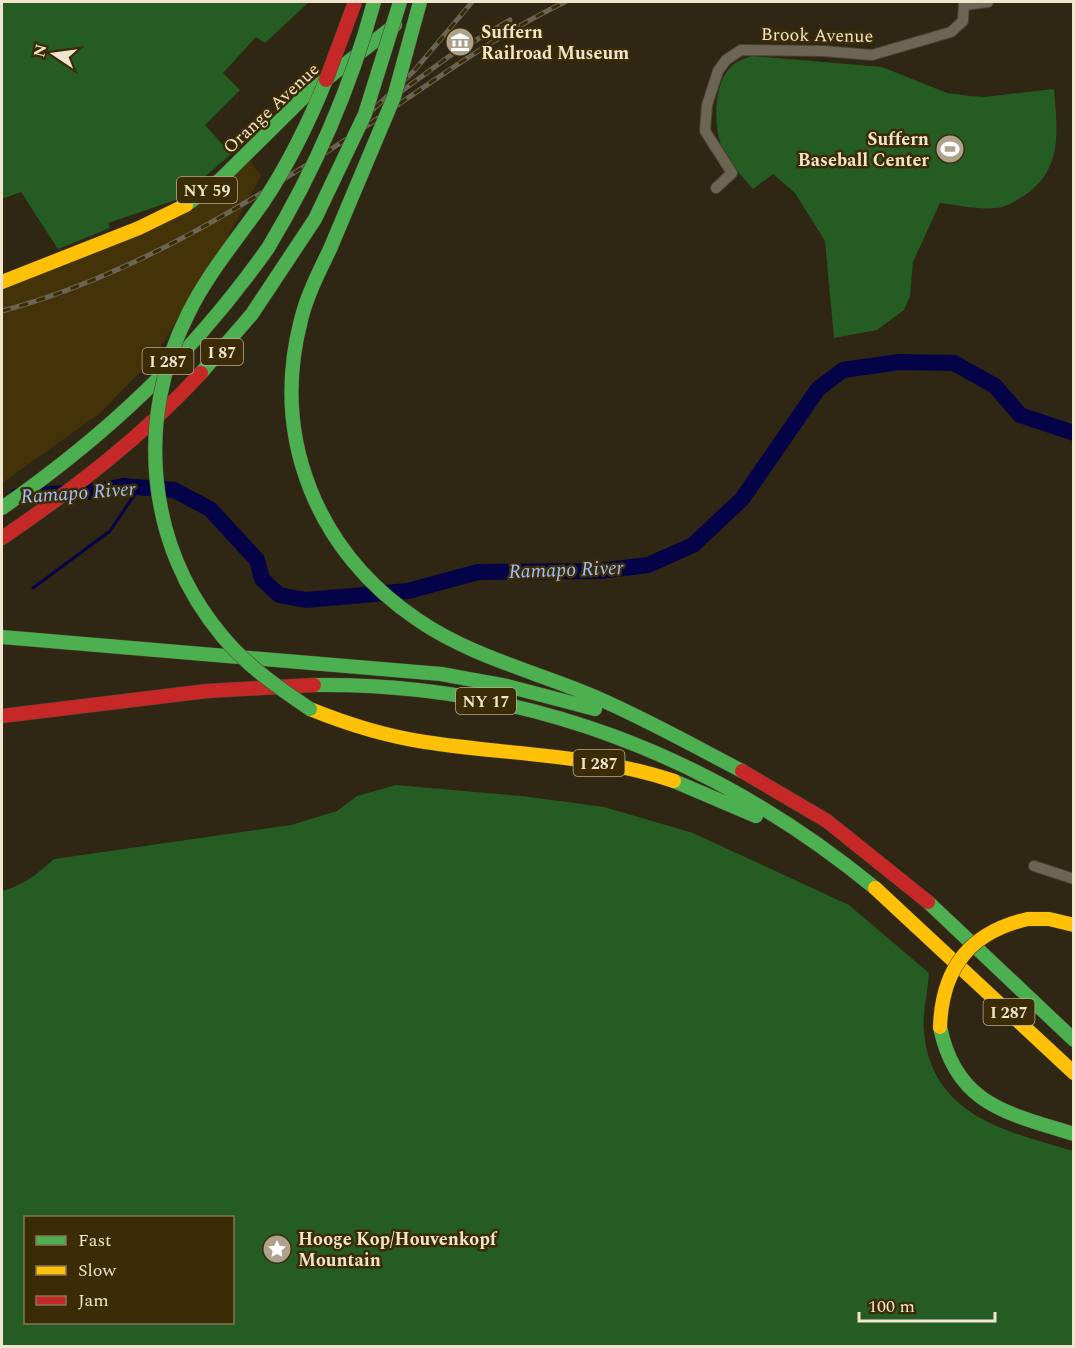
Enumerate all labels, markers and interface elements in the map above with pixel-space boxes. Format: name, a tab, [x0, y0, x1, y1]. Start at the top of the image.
place label: Suffern Railroad Museum	[481, 19, 629, 67]
street label: Brook Avenue	[761, 21, 873, 50]
north arrow	[24, 24, 84, 84]
museum icon: Suffern Railroad Museum	[444, 26, 476, 58]
text: N	[27, 42, 54, 60]
street label: Orange Avenue	[217, 56, 326, 160]
place label: Suffern Baseball Center	[798, 126, 929, 174]
sports icon: Suffern Baseball Center	[934, 133, 966, 165]
road number: NY 59	[177, 177, 237, 203]
road number: I 87	[201, 339, 243, 365]
road number: I 287	[142, 348, 194, 374]
water label: Ramapo River	[20, 474, 138, 512]
water label: Ramapo River	[508, 553, 625, 587]
road number: NY 17	[456, 688, 516, 714]
road number: I 287	[574, 750, 624, 776]
road number: I 287	[984, 999, 1034, 1025]
legend	[24, 1216, 234, 1324]
place label: Hooge Kop/Houvenkopf Mountain	[298, 1226, 498, 1274]
text: Fast	[78, 1227, 111, 1254]
place icon: Hooge Kop/Houvenkopf Mountain	[261, 1233, 293, 1265]
text: Slow	[78, 1257, 117, 1284]
scale bar	[859, 1285, 996, 1323]
text: Jam	[78, 1287, 109, 1314]
text: 100 m	[868, 1293, 915, 1320]

